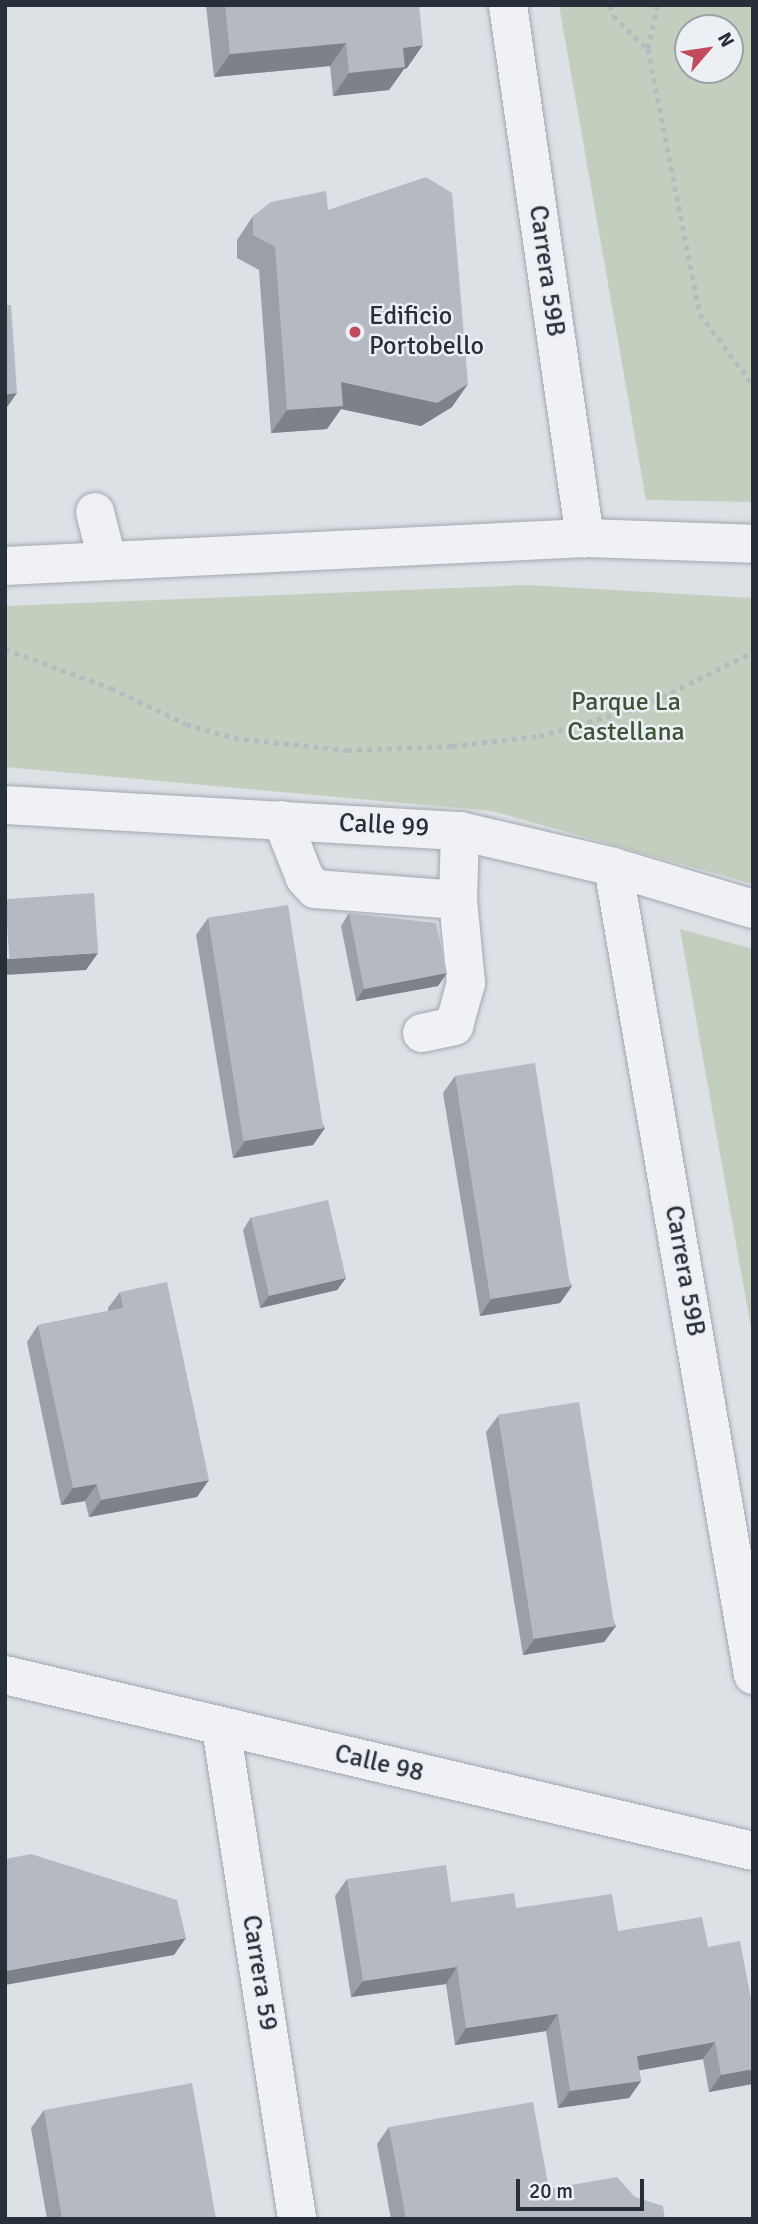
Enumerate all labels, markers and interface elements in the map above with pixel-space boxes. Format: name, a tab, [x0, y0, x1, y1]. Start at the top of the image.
north arrow	[674, 14, 744, 84]
text: N	[712, 28, 739, 51]
street label: Carrera 59B	[521, 203, 571, 339]
place label: Edificio Portobello	[369, 301, 484, 362]
marker: Edificio Portobello	[347, 324, 363, 340]
park label: Parque La Castellana	[567, 687, 685, 748]
street label: Calle 99	[338, 808, 430, 844]
street label: Carrera 59B	[657, 1203, 711, 1339]
street label: Calle 98	[332, 1739, 426, 1789]
street label: Carrera 59	[234, 1913, 284, 2033]
scale bar	[520, 2164, 648, 2208]
text: 20 m	[529, 2178, 573, 2204]

